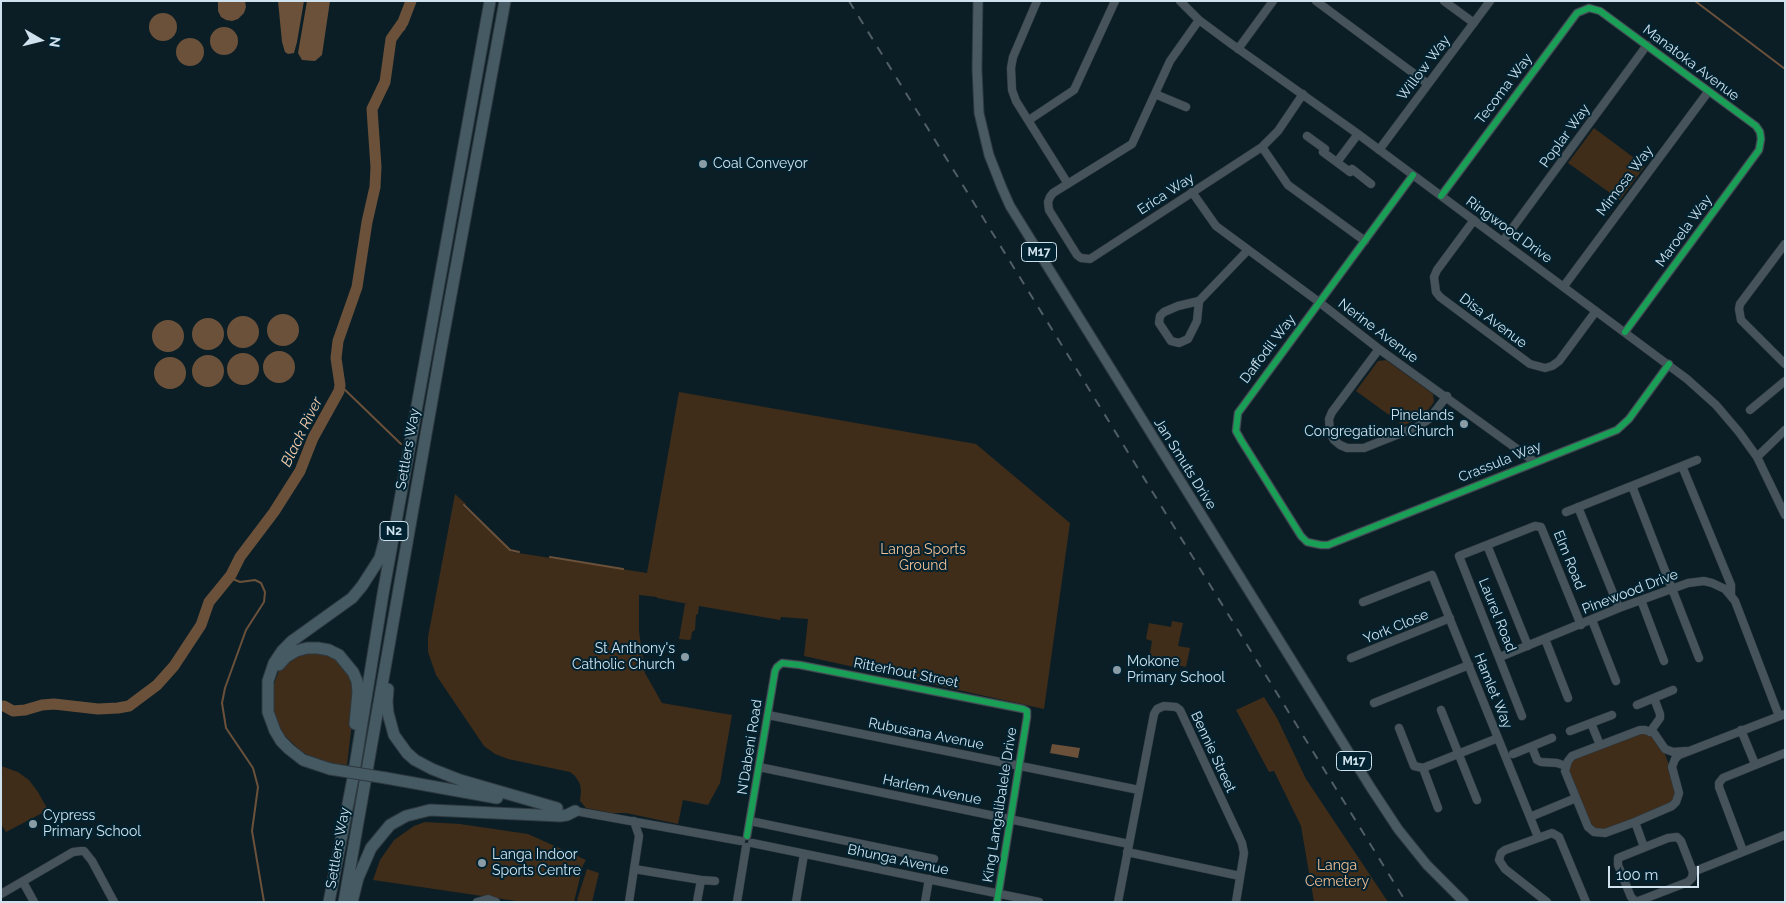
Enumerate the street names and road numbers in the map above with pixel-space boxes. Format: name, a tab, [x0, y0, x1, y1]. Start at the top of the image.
street label: Manatoka Avenue	[1640, 21, 1742, 105]
street label: Willow Way	[1394, 32, 1454, 104]
street label: Tecoma Way	[1472, 50, 1536, 128]
street label: Poplar Way	[1536, 101, 1594, 171]
street label: Mimosa Way	[1593, 143, 1657, 219]
street label: Erica Way	[1135, 169, 1197, 219]
street label: Maroela Way	[1652, 192, 1716, 270]
street label: Ringwood Drive	[1463, 193, 1555, 267]
road number: M17	[1022, 242, 1056, 262]
street label: Disa Avenue	[1456, 290, 1530, 352]
street label: Nerine Avenue	[1335, 295, 1421, 367]
street label: Daffodil Way	[1237, 311, 1299, 387]
street label: Settlers Way	[393, 407, 423, 491]
street label: Jan Smuts Drive	[1150, 415, 1220, 513]
street label: Crassula Way	[1456, 438, 1544, 486]
road number: N2	[380, 522, 408, 540]
street label: Elm Road	[1550, 528, 1588, 592]
street label: Pinewood Drive	[1580, 566, 1680, 618]
street label: Laurel Road	[1475, 576, 1519, 654]
street label: York Close	[1361, 606, 1431, 648]
street label: Hamlet Way	[1470, 651, 1516, 731]
street label: Ritterhout Street	[852, 655, 960, 691]
street label: N'Dabeni Road	[734, 698, 766, 796]
street label: Bennie Street	[1187, 709, 1239, 795]
street label: Rubusana Avenue	[867, 715, 985, 753]
street label: King Langalibalele Drive	[979, 726, 1021, 884]
road number: M17	[1336, 751, 1372, 770]
street label: Harlem Avenue	[881, 771, 983, 809]
street label: Settlers Way	[323, 806, 353, 890]
street label: Bhunga Avenue	[846, 841, 950, 879]

